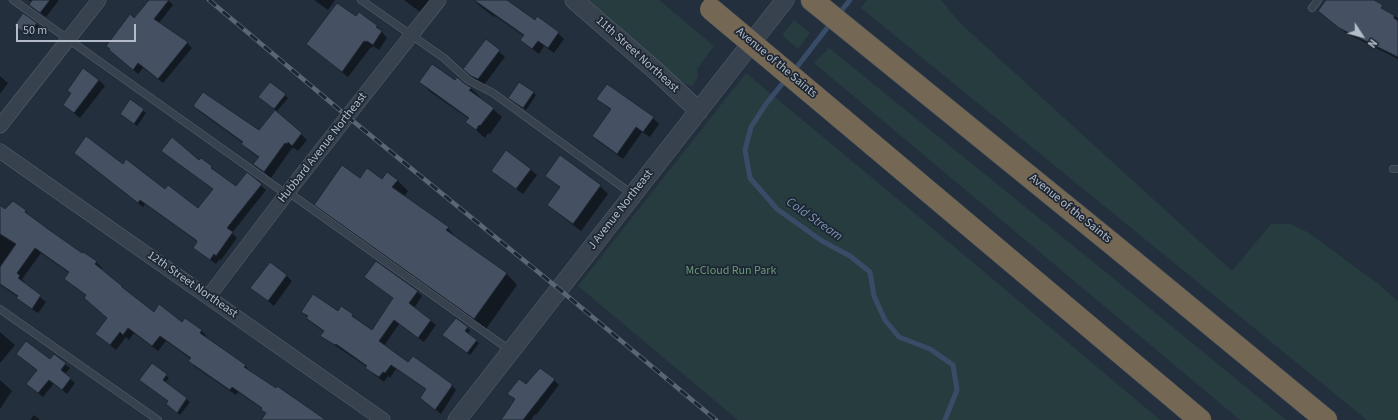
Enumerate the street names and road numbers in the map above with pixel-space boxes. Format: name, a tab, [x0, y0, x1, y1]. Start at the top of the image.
street label: 11th Street Northeast	[592, 14, 682, 96]
street label: Avenue of the Saints	[732, 25, 820, 101]
street label: Hubbard Avenue Northeast	[276, 90, 370, 206]
street label: J Avenue Northeast	[585, 167, 657, 253]
street label: Avenue of the Saints	[1026, 171, 1114, 247]
street label: 12th Street Northeast	[144, 248, 240, 322]

